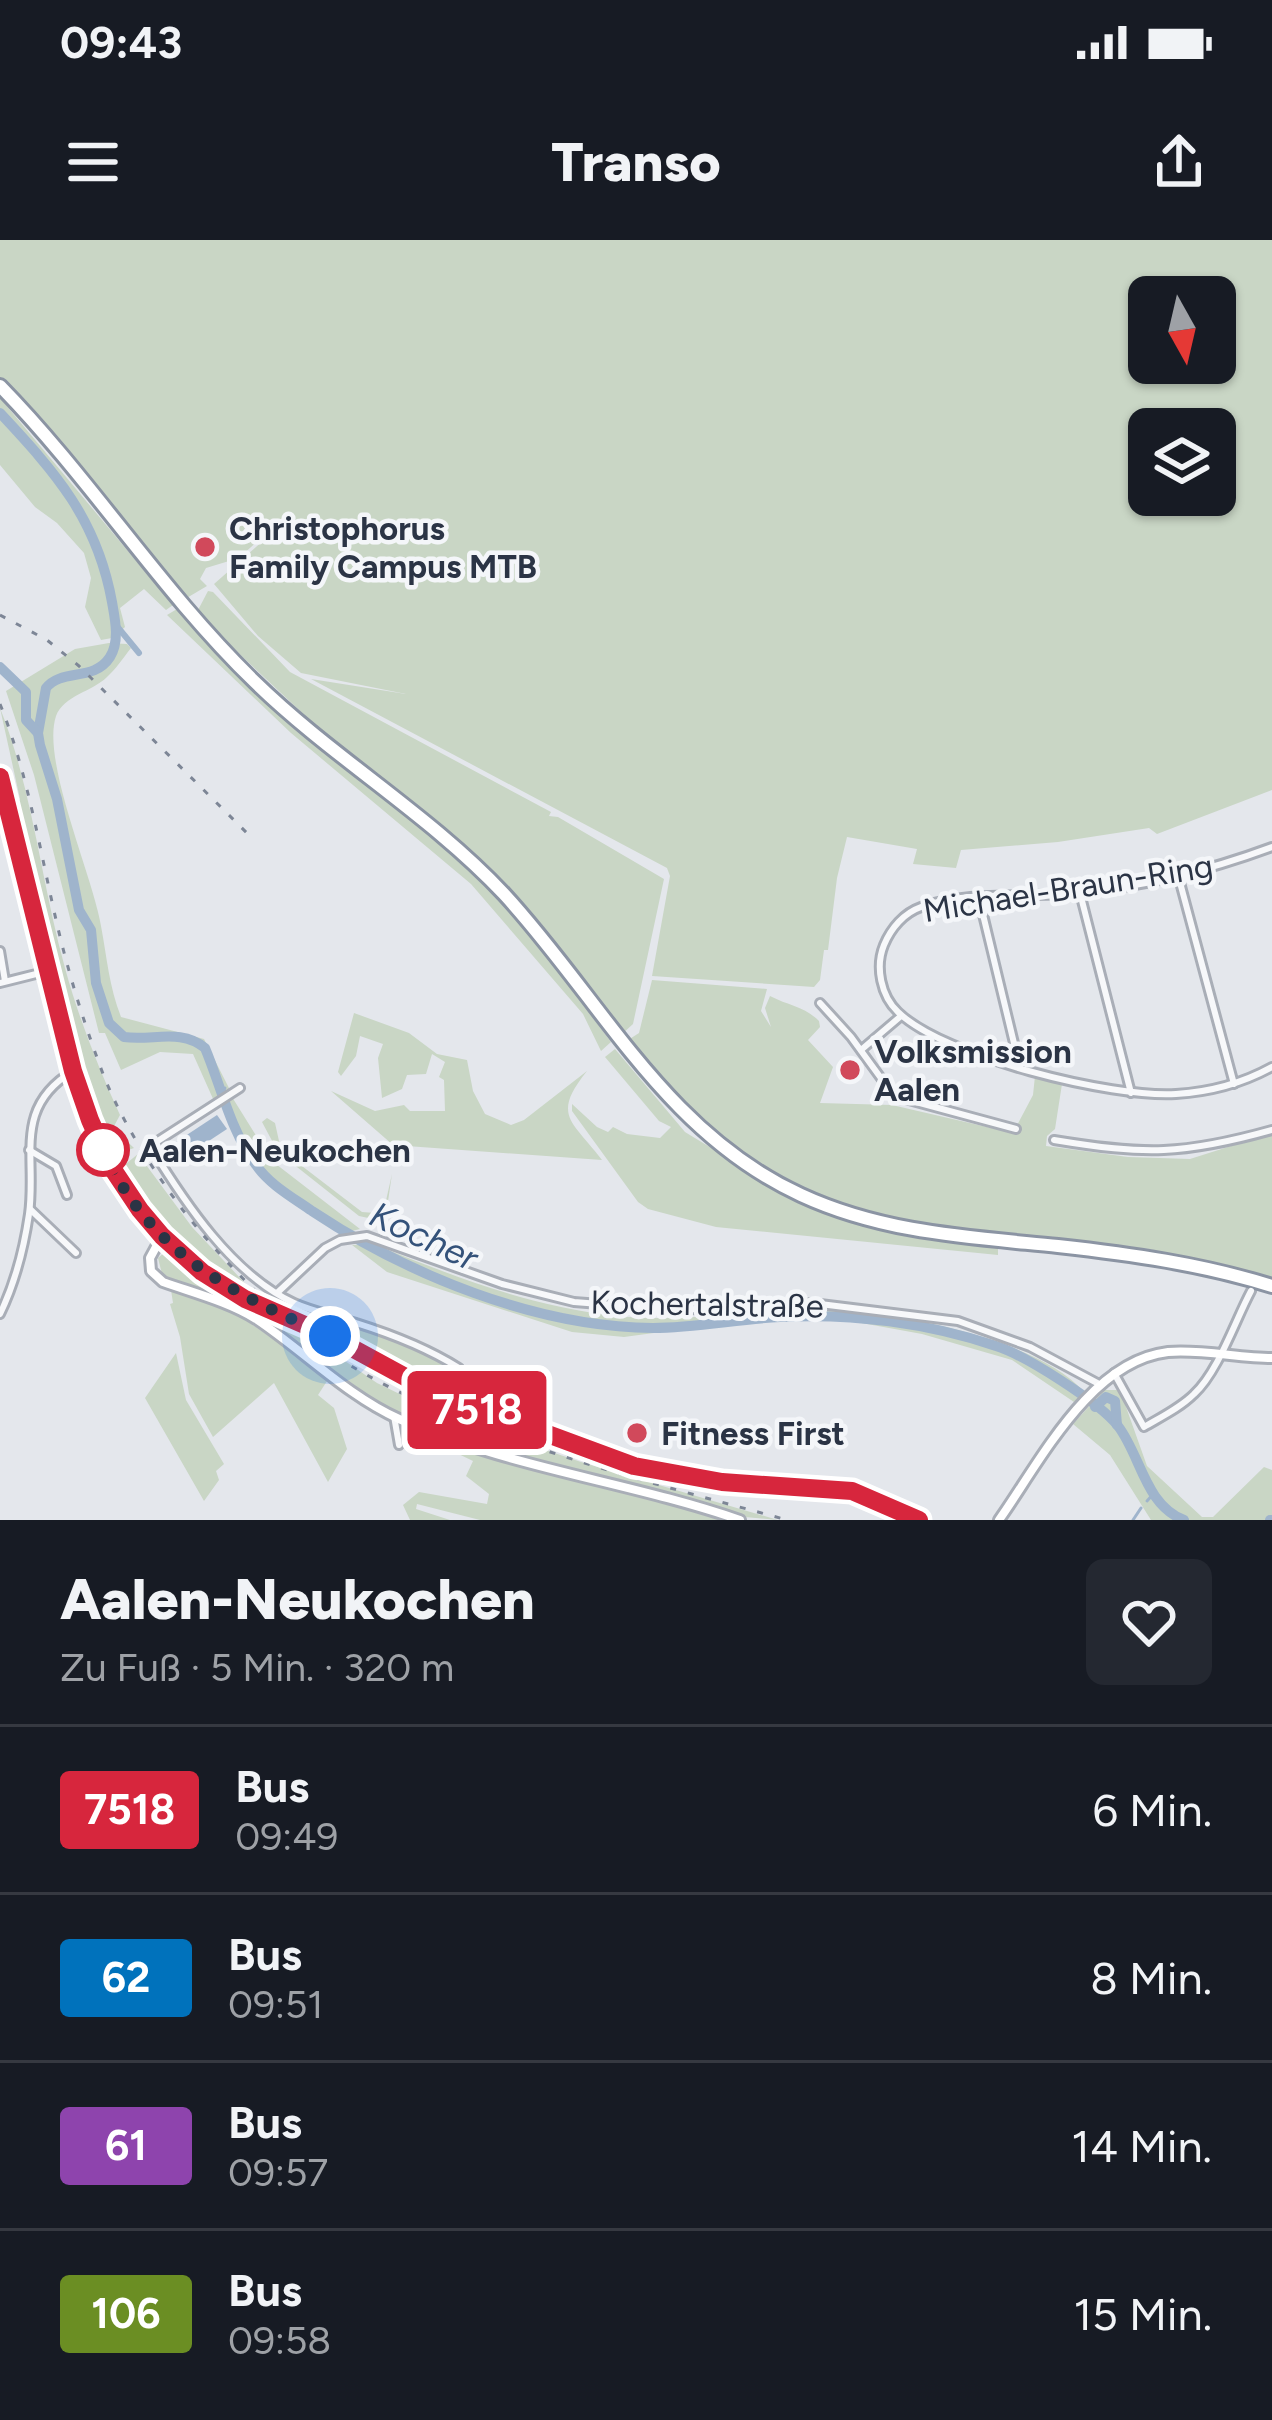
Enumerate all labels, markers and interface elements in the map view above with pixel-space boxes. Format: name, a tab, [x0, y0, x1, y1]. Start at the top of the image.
text: 09:43	[60, 15, 182, 69]
icon: menu	[60, 129, 126, 195]
icon: share	[1146, 129, 1212, 195]
text: Transo	[551, 130, 721, 195]
north arrow	[1128, 276, 1236, 384]
map controls	[1128, 276, 1236, 516]
button: layers	[1128, 408, 1236, 516]
place label: Christophorus Family Campus MTB	[229, 509, 537, 586]
marker: Christophorus Family Campus MTB	[192, 534, 218, 560]
street label: Michael-Braun-Ring	[920, 846, 1216, 930]
place label: Volksmission Aalen	[874, 1032, 1072, 1109]
marker: Volksmission Aalen	[837, 1057, 863, 1083]
marker: Aalen-Neukochen	[78, 1125, 128, 1175]
place label: Aalen-Neukochen	[139, 1131, 411, 1170]
water label: Kocher	[363, 1192, 486, 1280]
street label: Kochertalstraße	[590, 1282, 824, 1326]
your location	[300, 1306, 360, 1366]
line badge: 7518	[393, 1371, 561, 1449]
text: 7518	[431, 1384, 523, 1435]
place label: Fitness First	[661, 1414, 845, 1453]
marker: Fitness First	[624, 1420, 650, 1446]
button: heart	[1086, 1559, 1212, 1685]
text: Aalen-Neukochen	[60, 1565, 535, 1633]
text: Zu Fuß · 5 Min. · 320 m	[60, 1644, 454, 1691]
text: Bus	[235, 1759, 309, 1813]
text: 6 Min.	[1092, 1783, 1212, 1837]
text: 7518	[84, 1784, 175, 1835]
text: 09:49	[235, 1813, 338, 1860]
text: Bus	[228, 1927, 302, 1981]
text: 8 Min.	[1090, 1951, 1212, 2005]
text: 62	[102, 1952, 150, 2003]
text: 09:51	[228, 1981, 323, 2028]
text: Bus	[228, 2095, 302, 2149]
text: 14 Min.	[1071, 2119, 1212, 2173]
text: 61	[105, 2120, 147, 2171]
text: 09:57	[228, 2149, 328, 2196]
text: Bus	[228, 2263, 302, 2317]
text: 15 Min.	[1073, 2287, 1212, 2341]
text: 106	[91, 2288, 161, 2339]
text: 09:58	[228, 2317, 331, 2364]

